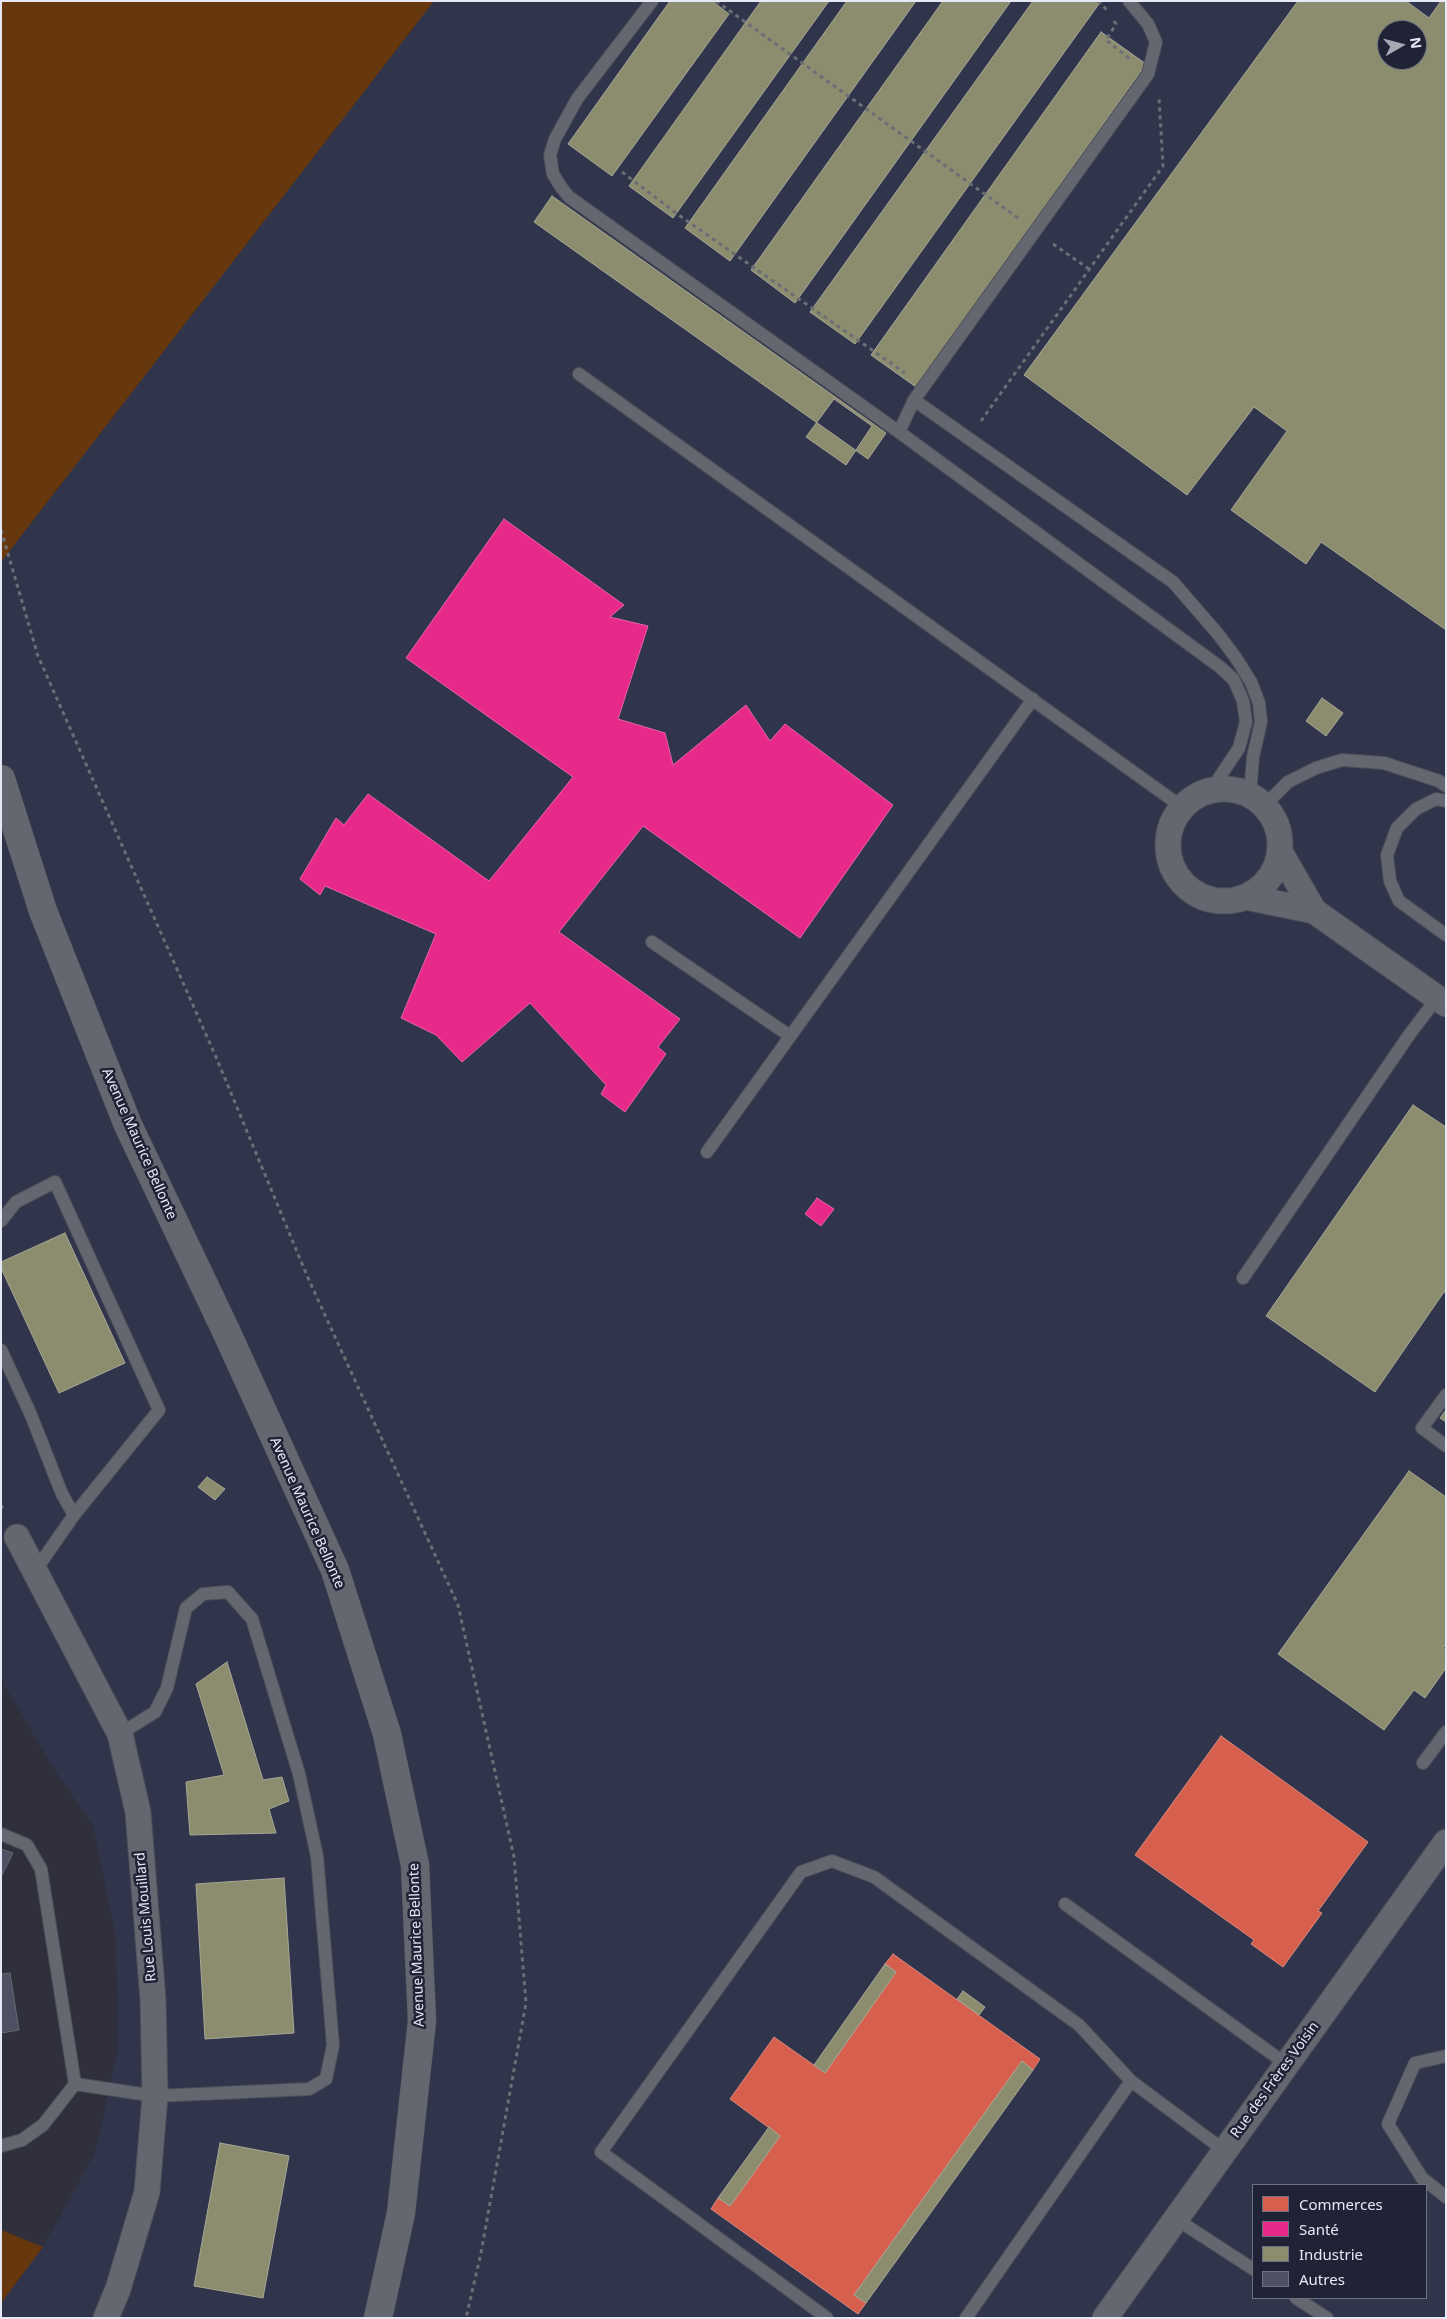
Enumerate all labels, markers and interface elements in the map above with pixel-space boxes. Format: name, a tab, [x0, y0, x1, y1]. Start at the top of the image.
north arrow	[1377, 20, 1427, 70]
text: N	[1406, 36, 1427, 50]
street label: Avenue Maurice Bellonte	[98, 1066, 180, 1222]
street label: Avenue Maurice Bellonte	[266, 1435, 348, 1591]
street label: Rue Louis Mouillard	[132, 1852, 160, 1982]
street label: Avenue Maurice Bellonte	[406, 1863, 428, 2027]
street label: Rue des Frères Voisin	[1227, 2019, 1323, 2141]
legend	[1252, 2184, 1427, 2299]
text: Commerces	[1299, 2194, 1383, 2214]
text: Santé	[1299, 2219, 1339, 2239]
text: Industrie	[1299, 2244, 1363, 2264]
text: Autres	[1299, 2269, 1345, 2289]

